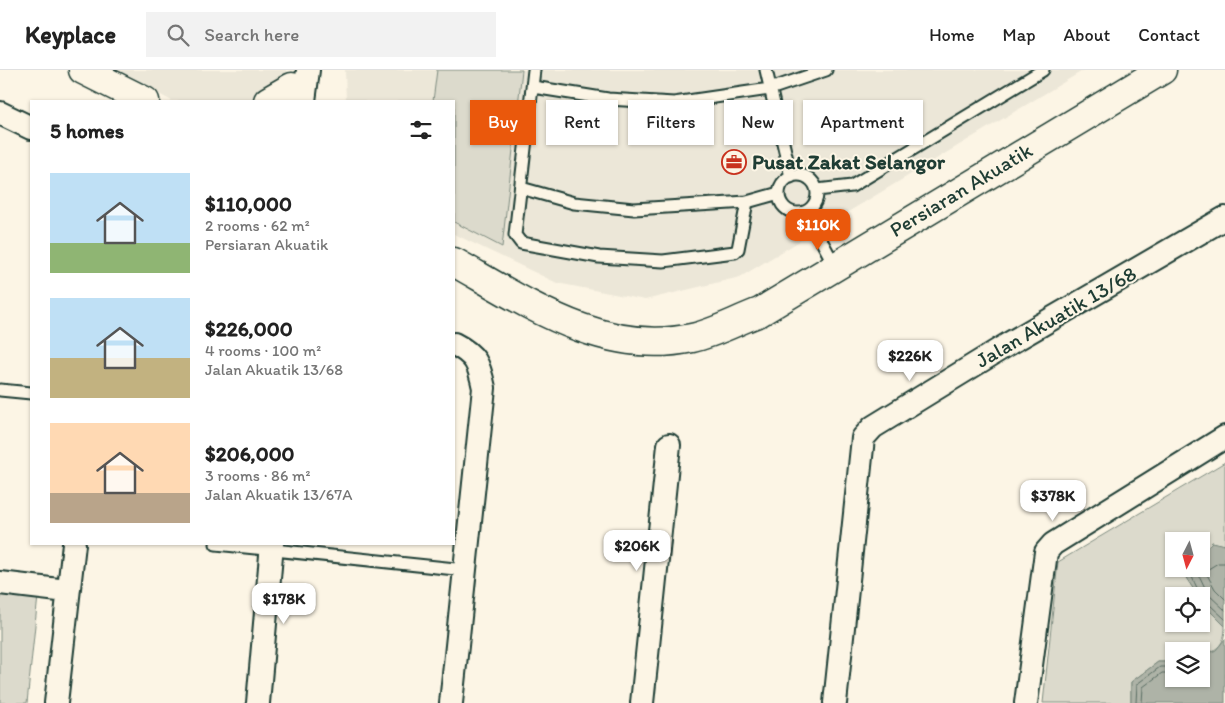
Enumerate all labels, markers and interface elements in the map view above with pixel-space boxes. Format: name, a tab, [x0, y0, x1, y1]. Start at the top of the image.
search box	[146, 12, 496, 57]
text: Keyplace	[25, 20, 116, 49]
icon: search	[164, 21, 192, 49]
text: Search here	[204, 23, 299, 46]
text: Home	[929, 24, 975, 46]
text: Map	[1003, 24, 1036, 46]
text: About	[1064, 24, 1110, 46]
text: Contact	[1138, 24, 1200, 46]
chip: Buy	[470, 100, 536, 145]
chip: Rent	[546, 100, 618, 145]
chip: Filters	[628, 100, 714, 145]
chip: New	[724, 100, 793, 145]
chip: Apartment	[803, 100, 923, 145]
icon: filters	[407, 116, 435, 144]
text: 5 homes	[50, 118, 124, 143]
street label: Persiaran Akuatik	[885, 137, 1037, 242]
office icon: Pusat Zakat Selangor	[721, 149, 747, 175]
place label: Pusat Zakat Selangor	[752, 149, 946, 175]
text: $110,000	[205, 191, 292, 216]
icon: home	[90, 193, 150, 253]
pin: $110K	[783, 208, 853, 251]
text: $110K	[796, 215, 840, 234]
text: 2 rooms · 62 m²	[205, 216, 310, 235]
text: Persiaran Akuatik	[205, 235, 328, 254]
street label: Jalan Akuatik 13/68	[971, 260, 1140, 373]
text: $226,000	[205, 316, 293, 341]
icon: home	[90, 318, 150, 378]
pin: $226K	[875, 340, 945, 382]
text: 4 rooms · 100 m²	[205, 341, 321, 360]
text: $226K	[888, 346, 932, 365]
text: Jalan Akuatik 13/68	[205, 360, 343, 379]
text: $206,000	[205, 441, 295, 466]
icon: home	[90, 443, 150, 503]
text: 3 rooms · 86 m²	[205, 466, 310, 485]
pin: $378K	[1018, 480, 1088, 522]
text: Jalan Akuatik 13/67A	[205, 485, 352, 504]
text: $378K	[1031, 486, 1075, 505]
pin: $206K	[602, 530, 672, 572]
north arrow	[1165, 532, 1210, 578]
map controls	[1165, 532, 1210, 687]
text: $206K	[614, 536, 660, 555]
pin: $178K	[249, 582, 319, 625]
button: locate	[1165, 587, 1210, 632]
text: $178K	[263, 589, 305, 608]
button: layers	[1165, 642, 1210, 687]

